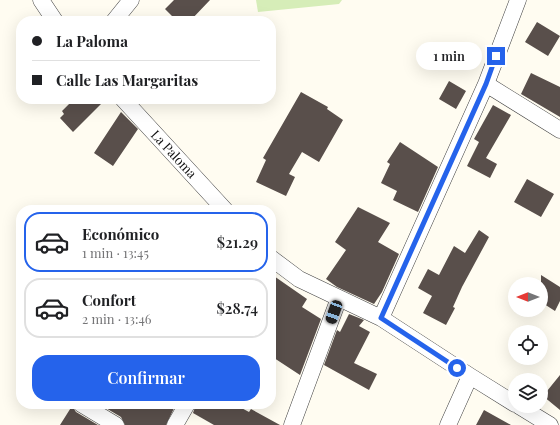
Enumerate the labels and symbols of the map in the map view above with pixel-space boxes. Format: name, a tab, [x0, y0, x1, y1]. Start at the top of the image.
callout: 1 min	[416, 42, 482, 70]
route end	[487, 47, 505, 65]
street label: La Paloma	[148, 126, 201, 182]
north arrow	[508, 277, 548, 317]
car	[324, 299, 344, 325]
route start	[448, 359, 466, 377]

